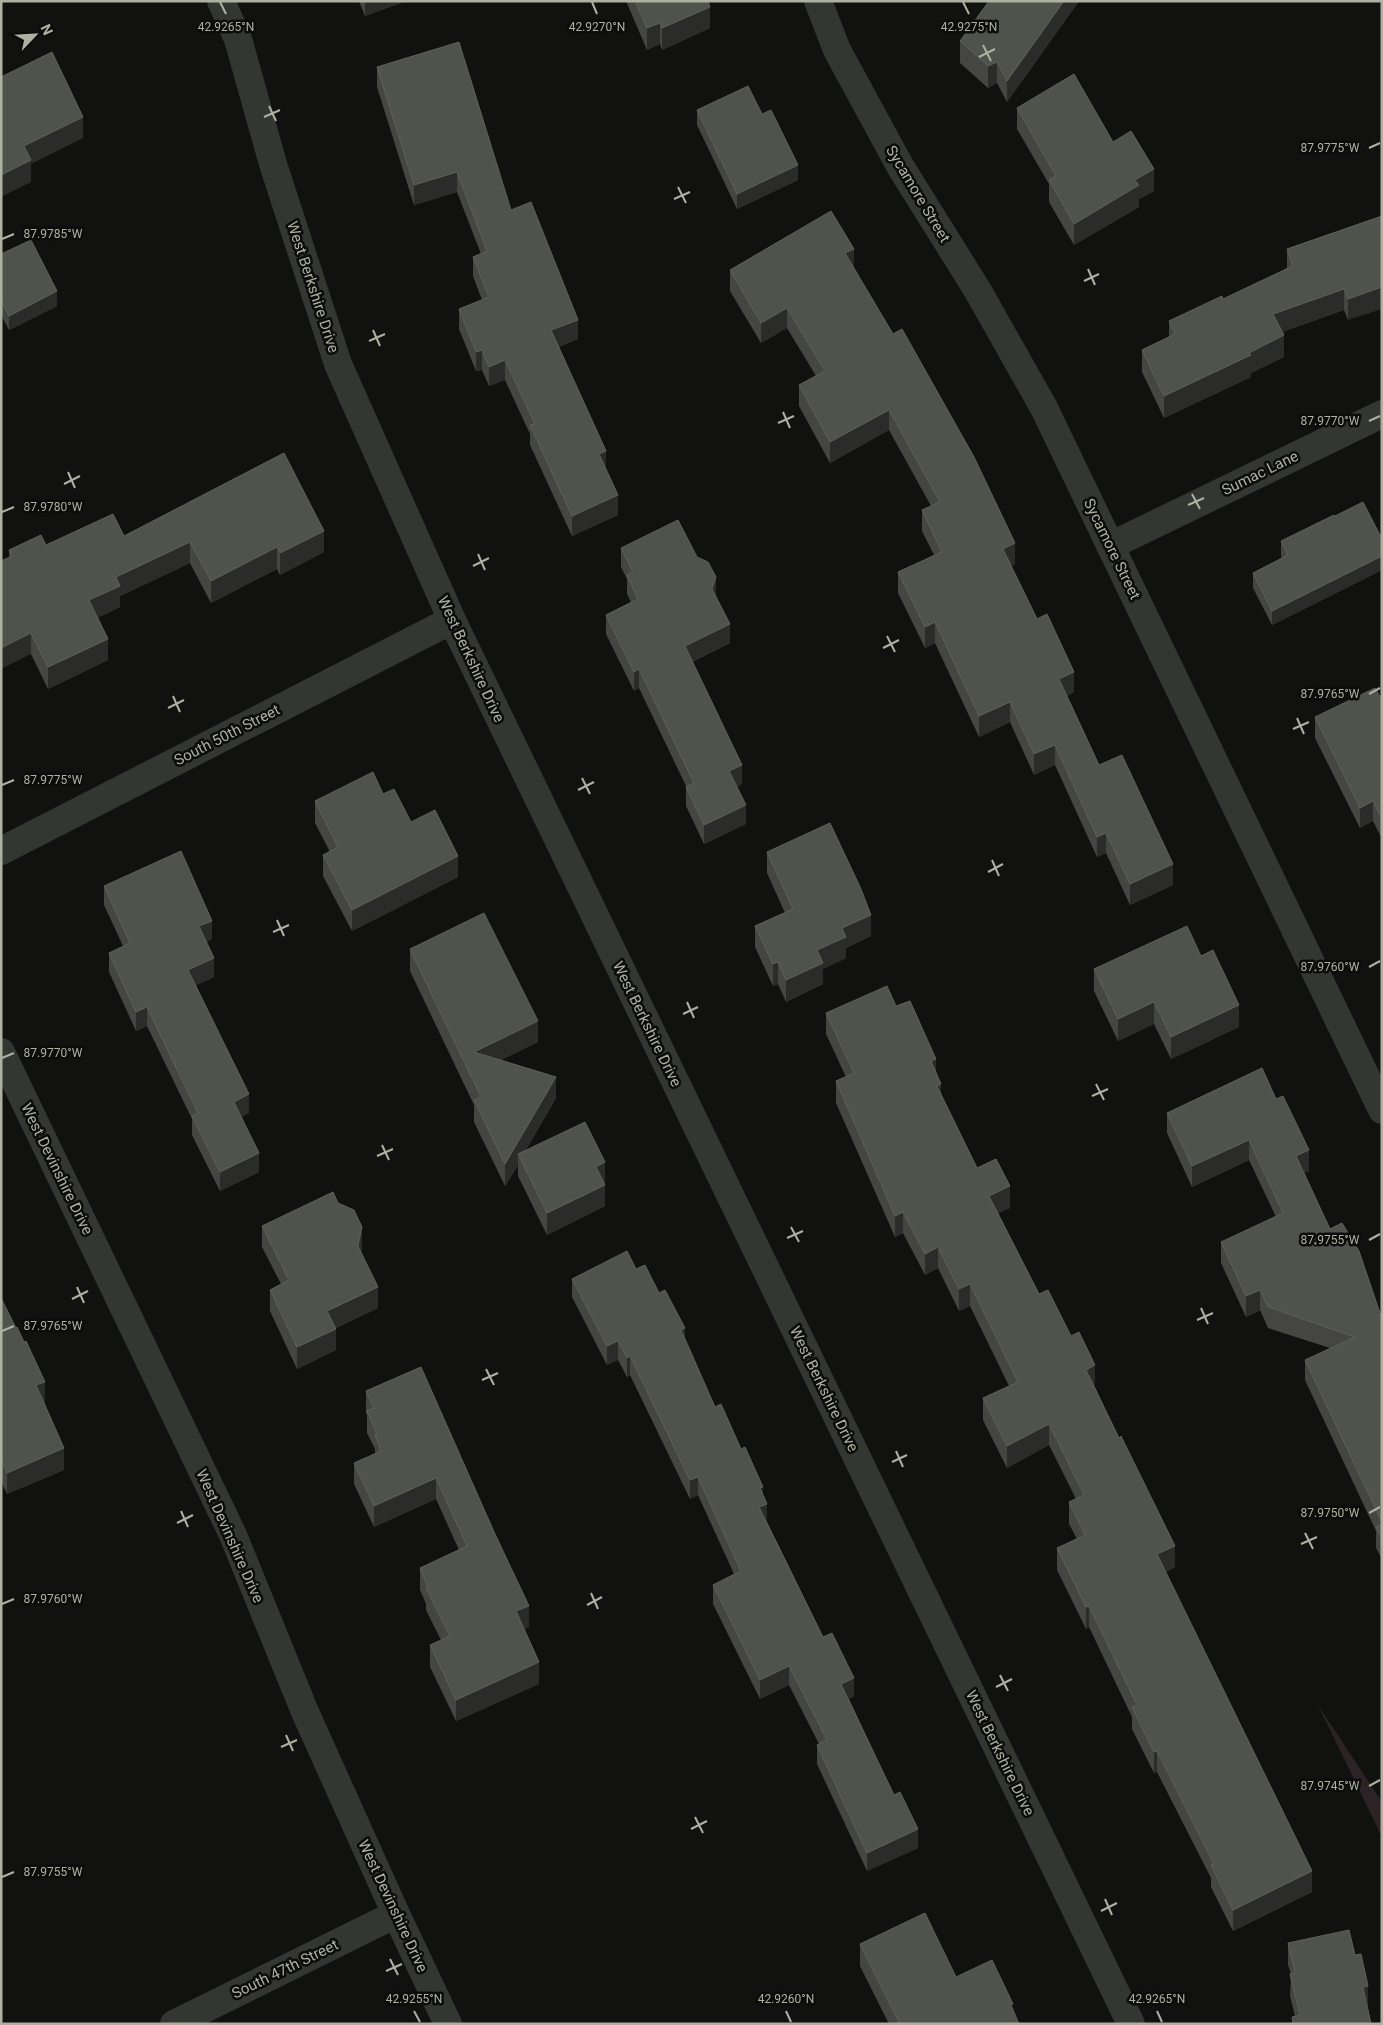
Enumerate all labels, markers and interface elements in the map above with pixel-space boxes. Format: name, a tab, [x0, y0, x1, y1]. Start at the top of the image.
north arrow	[10, 10, 60, 60]
text: 42.9265°N	[198, 20, 254, 34]
text: 42.9270°N	[569, 20, 625, 34]
text: 42.9275°N	[941, 20, 997, 34]
text: N	[37, 22, 56, 37]
text: 87.9775°W	[1301, 141, 1360, 155]
street label: Sycamore Street	[882, 142, 954, 246]
street label: West Berkshire Drive	[283, 219, 343, 355]
text: 87.9785°W	[24, 227, 83, 241]
text: 87.9770°W	[1301, 414, 1360, 428]
street label: Sumac Lane	[1219, 447, 1301, 499]
street label: Sycamore Street	[1080, 496, 1144, 602]
text: 87.9780°W	[24, 500, 83, 514]
street label: West Berkshire Drive	[434, 593, 508, 725]
text: 87.9765°W	[1301, 687, 1360, 701]
street label: South 50th Street	[171, 701, 283, 769]
text: 87.9775°W	[24, 773, 83, 787]
street label: West Berkshire Drive	[609, 958, 685, 1090]
text: 87.9760°W	[1301, 960, 1360, 974]
text: 87.9770°W	[24, 1046, 83, 1060]
street label: West Devinshire Drive	[17, 1100, 97, 1238]
text: 87.9755°W	[1301, 1233, 1360, 1247]
text: 87.9765°W	[24, 1319, 83, 1333]
street label: West Berkshire Drive	[786, 1323, 862, 1455]
street label: West Devinshire Drive	[192, 1466, 268, 1606]
text: 87.9750°W	[1301, 1506, 1360, 1520]
text: 87.9760°W	[24, 1592, 83, 1606]
street label: West Berkshire Drive	[962, 1687, 1038, 1819]
text: 87.9745°W	[1301, 1779, 1360, 1793]
street label: West Devinshire Drive	[354, 1837, 432, 1975]
text: 87.9755°W	[24, 1865, 83, 1879]
street label: South 47th Street	[229, 1935, 341, 2003]
text: 42.9255°N	[386, 1992, 442, 2006]
text: 42.9260°N	[758, 1992, 814, 2006]
text: 42.9265°N	[1129, 1992, 1185, 2006]

